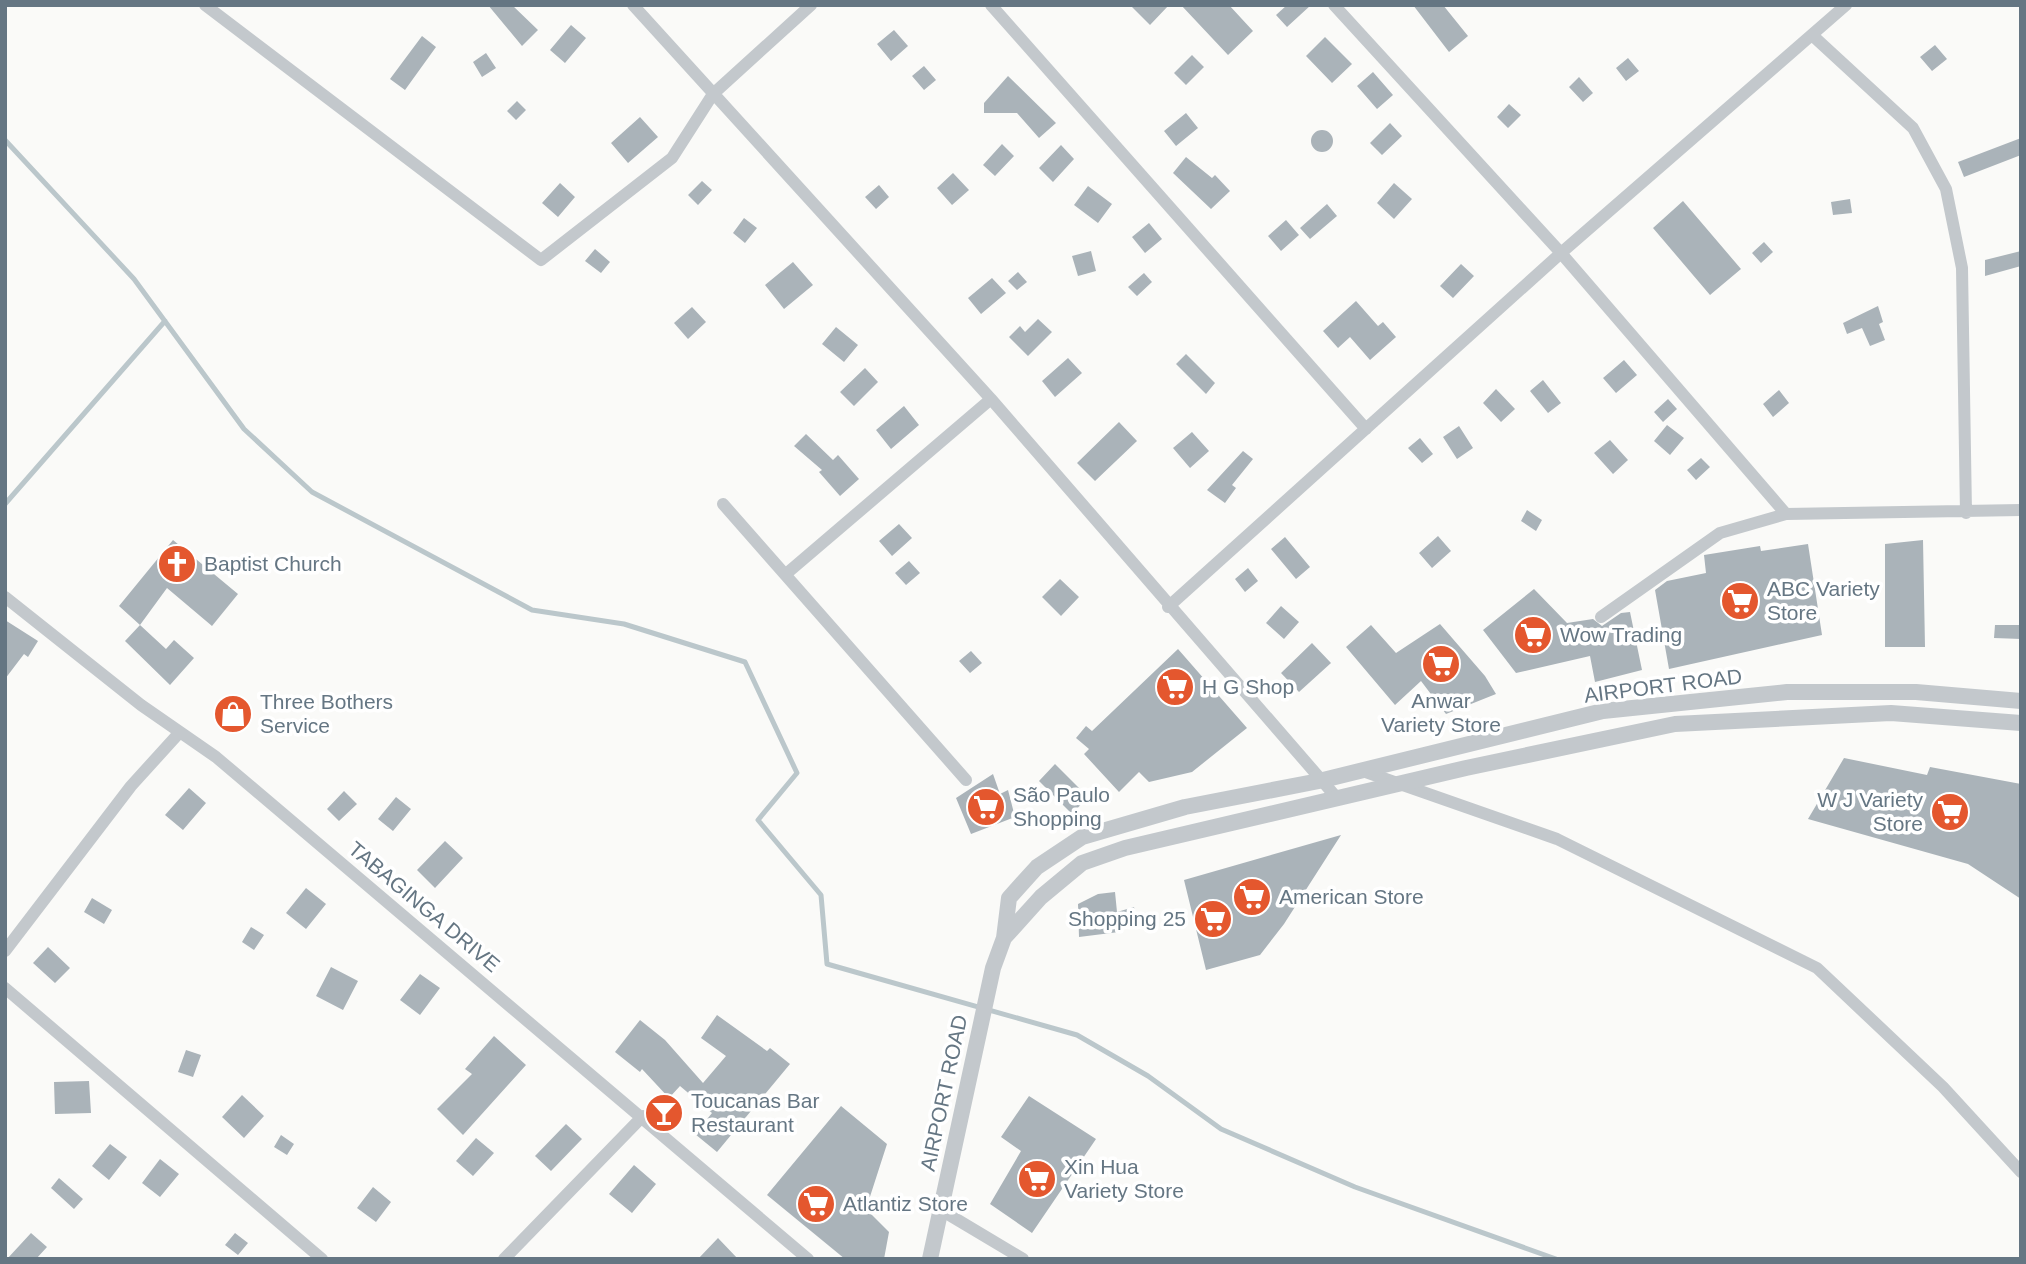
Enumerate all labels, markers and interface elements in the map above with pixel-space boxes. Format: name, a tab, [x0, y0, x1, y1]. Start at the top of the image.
church icon: Baptist Church	[156, 543, 198, 585]
place label: Baptist Church	[204, 552, 342, 575]
place label: ABC Variety Store	[1767, 577, 1880, 624]
supermarket icon: ABC Variety Store	[1719, 580, 1761, 622]
supermarket icon: Wow Trading	[1512, 614, 1554, 656]
place label: Wow Trading	[1560, 623, 1682, 646]
supermarket icon: Anwar Variety Store	[1420, 643, 1462, 685]
street label: AIRPORT ROAD	[1583, 664, 1743, 707]
supermarket icon: H G Shop	[1154, 666, 1196, 708]
place label: H G Shop	[1202, 675, 1294, 698]
place label: Anwar Variety Store	[1381, 689, 1501, 736]
place label: Three Bothers Service	[260, 690, 393, 737]
shop icon: Three Bothers Service	[212, 693, 254, 735]
place label: São Paulo Shopping	[1013, 783, 1110, 830]
supermarket icon: São Paulo Shopping	[965, 786, 1007, 828]
place label: W J Variety Store	[1817, 788, 1923, 835]
supermarket icon: W J Variety Store	[1929, 791, 1971, 833]
street label: TABAGINGA DRIVE	[344, 837, 504, 976]
supermarket icon: American Store	[1231, 876, 1273, 918]
place label: American Store	[1279, 885, 1424, 908]
supermarket icon: Shopping 25	[1192, 898, 1234, 940]
place label: Shopping 25	[1068, 907, 1186, 930]
street label: AIRPORT ROAD	[916, 1013, 971, 1173]
place label: Toucanas Bar Restaurant	[691, 1089, 819, 1136]
bar icon: Toucanas Bar Restaurant	[643, 1092, 685, 1134]
place label: Xin Hua Variety Store	[1064, 1155, 1184, 1202]
supermarket icon: Xin Hua Variety Store	[1016, 1158, 1058, 1200]
supermarket icon: Atlantiz Store	[795, 1183, 837, 1225]
place label: Atlantiz Store	[843, 1192, 968, 1215]

